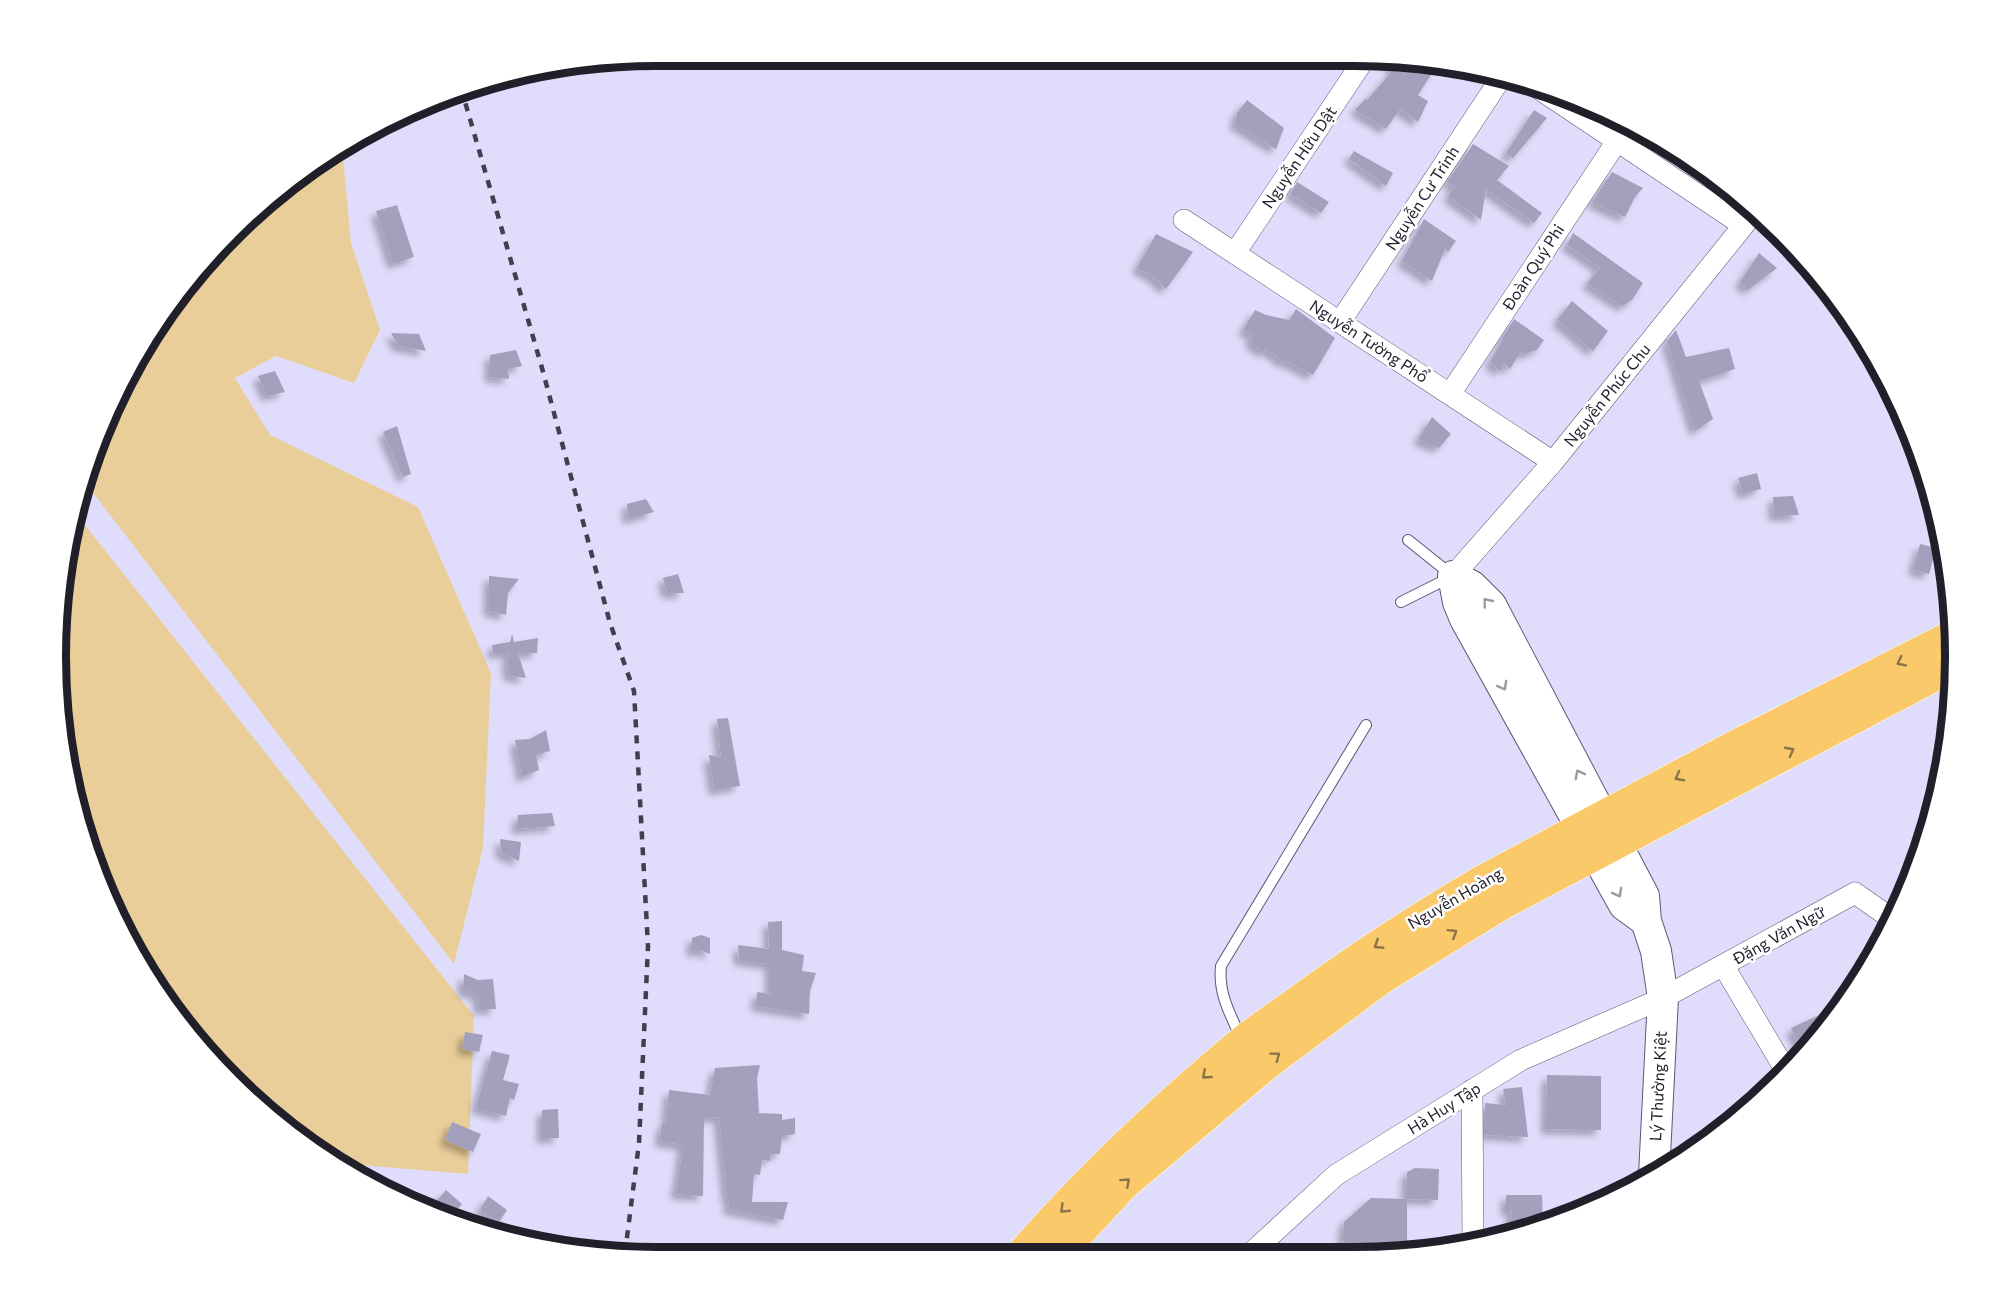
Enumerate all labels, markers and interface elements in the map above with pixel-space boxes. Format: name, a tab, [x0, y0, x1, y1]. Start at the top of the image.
street label: Nguyễn Hữu Dật	[1257, 102, 1340, 211]
street label: Nguyễn Cư Trinh	[1381, 142, 1462, 253]
street label: Đoàn Quý Phi	[1497, 220, 1567, 314]
street label: Nguyễn Tường Phổ	[1307, 295, 1432, 386]
street label: Nguyễn Phúc Chu	[1559, 340, 1654, 450]
one-way arrow	[1483, 598, 1494, 609]
one-way arrow	[1897, 655, 1908, 667]
one-way arrow	[1496, 680, 1507, 690]
one-way arrow	[1784, 746, 1795, 758]
one-way arrow	[1575, 769, 1586, 780]
one-way arrow	[1675, 770, 1685, 781]
street label: Nguyễn Hoàng	[1404, 863, 1506, 932]
one-way arrow	[1611, 887, 1622, 897]
street label: Đặng Văn Ngữ	[1728, 901, 1829, 968]
one-way arrow	[1446, 929, 1457, 940]
one-way arrow	[1374, 938, 1385, 949]
street label: Lý Thường Kiệt	[1645, 1030, 1670, 1142]
one-way arrow	[1269, 1052, 1280, 1063]
one-way arrow	[1202, 1068, 1213, 1079]
street label: Hà Huy Tập	[1404, 1078, 1484, 1137]
one-way arrow	[1120, 1178, 1130, 1189]
one-way arrow	[1061, 1201, 1072, 1212]

